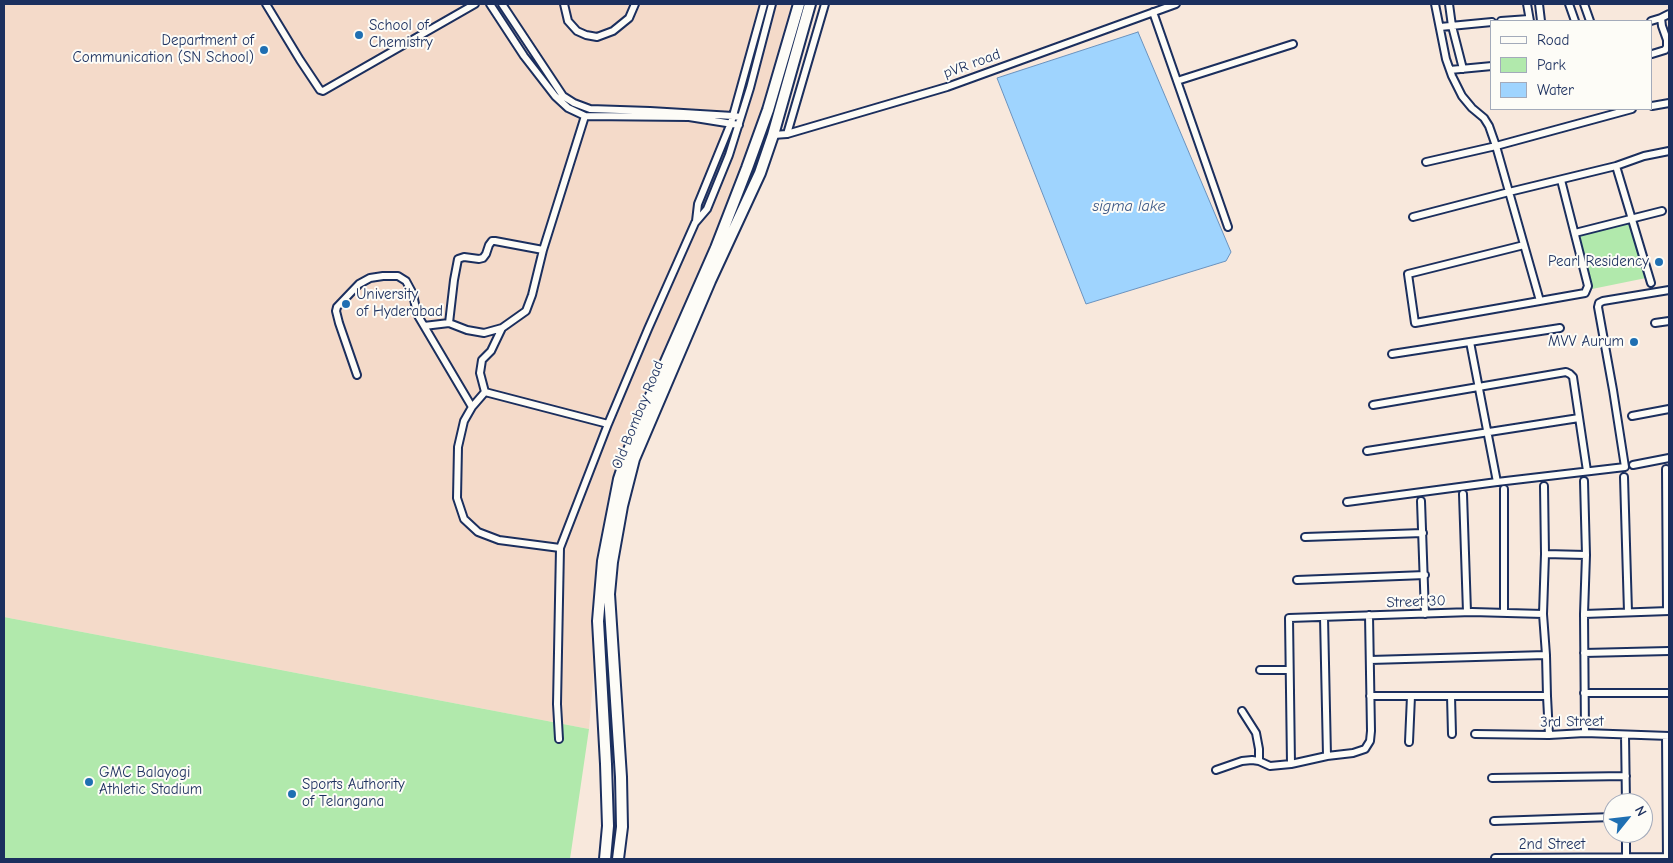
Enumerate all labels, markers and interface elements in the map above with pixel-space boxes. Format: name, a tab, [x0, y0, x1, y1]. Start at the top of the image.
place label: School of Chemistry	[369, 17, 433, 52]
legend	[1490, 20, 1653, 110]
marker: School of Chemistry	[353, 29, 365, 41]
text: Road	[1537, 31, 1569, 49]
place label: Department of Communication (SN School)	[73, 32, 254, 67]
marker: Department of Communication (SN School)	[258, 44, 270, 56]
street label: pVR road	[941, 45, 1003, 83]
text: Park	[1537, 56, 1566, 74]
text: Water	[1537, 81, 1574, 99]
water label: sigma lake	[1093, 196, 1165, 216]
place label: Pearl Residency	[1548, 253, 1649, 271]
marker: Pearl Residency	[1653, 256, 1665, 268]
place label: University of Hyderabad	[356, 286, 443, 321]
marker: University of Hyderabad	[340, 298, 352, 310]
place label: MVV Aurum	[1548, 333, 1624, 351]
marker: MVV Aurum	[1628, 336, 1640, 348]
street label: Old Bombay Road	[608, 358, 668, 472]
street label: Street 30	[1386, 592, 1446, 612]
street label: 3rd Street	[1540, 712, 1604, 732]
place label: GMC Balayogi Athletic Stadium	[99, 764, 202, 799]
marker: GMC Balayogi Athletic Stadium	[83, 776, 95, 788]
place label: Sports Authority of Telangana	[302, 776, 405, 811]
marker: Sports Authority of Telangana	[286, 788, 298, 800]
north arrow	[1603, 793, 1653, 843]
text: N	[1631, 803, 1650, 819]
street label: 2nd Street	[1519, 836, 1585, 854]

